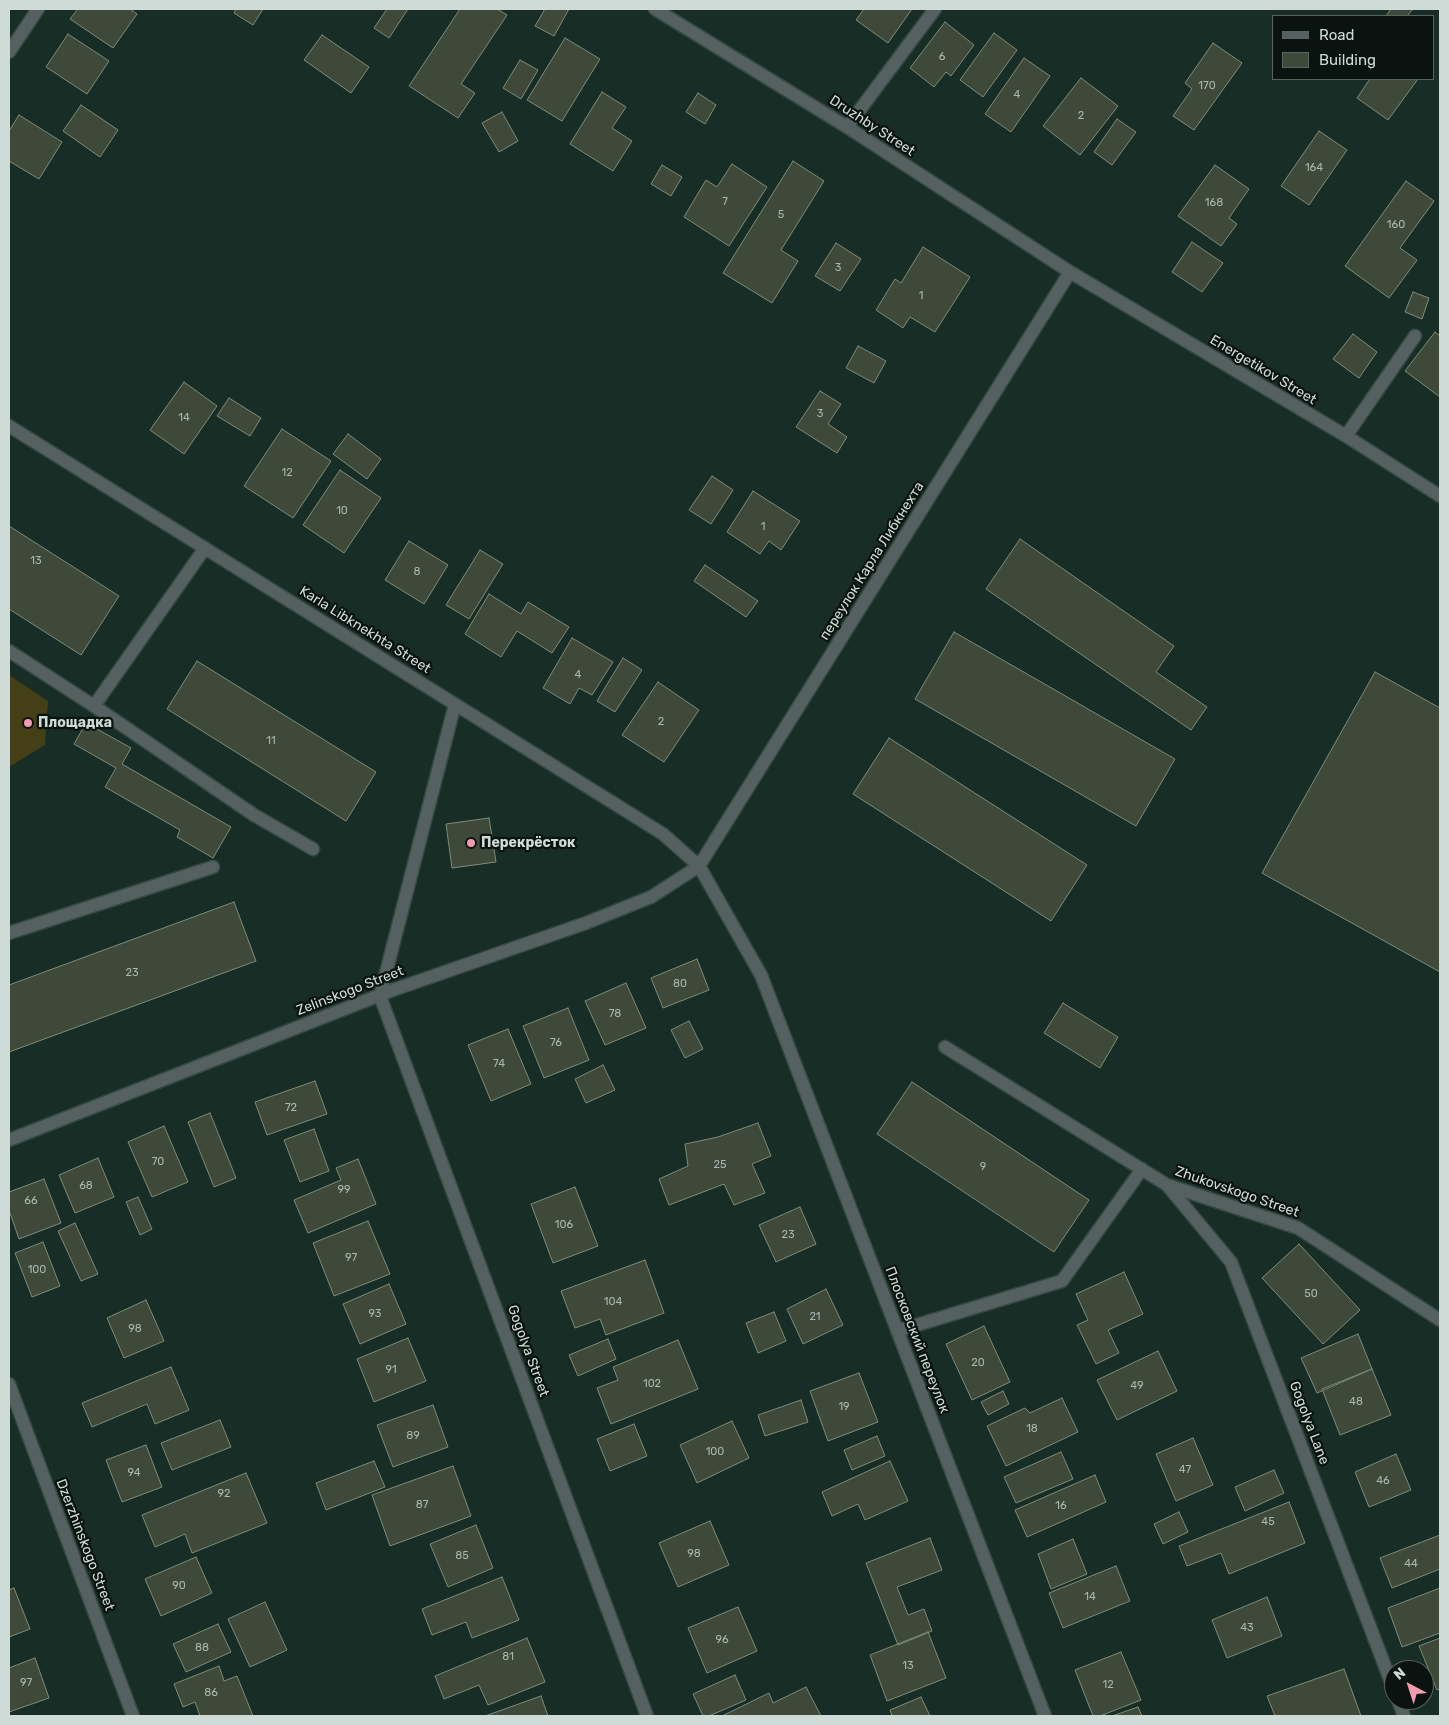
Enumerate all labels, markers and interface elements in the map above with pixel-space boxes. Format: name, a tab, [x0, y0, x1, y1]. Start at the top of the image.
legend	[1272, 15, 1434, 80]
text: Road	[1319, 26, 1355, 44]
house number: 6	[939, 50, 945, 64]
text: Building	[1319, 51, 1376, 69]
house number: 170	[1198, 79, 1216, 93]
house number: 4	[1014, 88, 1020, 102]
street label: Druzhby Street	[826, 92, 918, 160]
house number: 2	[1078, 109, 1084, 123]
house number: 164	[1305, 161, 1323, 175]
house number: 7	[722, 195, 728, 209]
house number: 168	[1205, 196, 1223, 210]
house number: 5	[778, 208, 784, 222]
house number: 160	[1387, 218, 1405, 232]
house number: 3	[835, 261, 841, 275]
house number: 1	[919, 289, 923, 303]
street label: Energetikov Street	[1207, 332, 1319, 408]
house number: 3	[817, 407, 823, 421]
house number: 14	[178, 411, 190, 425]
house number: 12	[281, 466, 293, 480]
street label: переулок Карла Либкнехта	[816, 479, 928, 643]
house number: 10	[336, 504, 348, 518]
house number: 1	[761, 520, 765, 534]
house number: 13	[30, 554, 42, 568]
house number: 8	[414, 565, 420, 579]
street label: Karla Libknekhta Street	[296, 583, 434, 677]
house number: 4	[575, 668, 581, 682]
place label: Площадка	[38, 715, 112, 731]
house number: 2	[658, 715, 664, 729]
marker: Площадка	[22, 717, 34, 729]
house number: 11	[266, 734, 276, 748]
place label: Перекрёсток	[481, 835, 575, 851]
marker: Перекрёсток	[465, 837, 477, 849]
street label: Zelinskogo Street	[294, 963, 406, 1019]
house number: 23	[125, 966, 139, 980]
house number: 80	[673, 977, 687, 991]
house number: 78	[609, 1007, 621, 1021]
house number: 76	[550, 1036, 562, 1050]
house number: 74	[493, 1057, 505, 1071]
house number: 72	[285, 1101, 297, 1115]
house number: 70	[152, 1155, 164, 1169]
house number: 25	[714, 1158, 726, 1172]
house number: 9	[980, 1160, 986, 1174]
street label: Zhukovskogo Street	[1173, 1163, 1301, 1221]
house number: 68	[79, 1179, 93, 1193]
house number: 99	[337, 1183, 351, 1197]
house number: 66	[24, 1194, 38, 1208]
house number: 106	[555, 1218, 573, 1232]
house number: 23	[781, 1228, 795, 1242]
house number: 97	[345, 1251, 357, 1265]
house number: 100	[28, 1263, 46, 1277]
street label: Плосковский переулок	[881, 1264, 953, 1416]
house number: 50	[1304, 1287, 1318, 1301]
house number: 104	[604, 1295, 622, 1309]
street label: Gogolya Street	[504, 1303, 552, 1399]
house number: 93	[369, 1307, 381, 1321]
house number: 21	[809, 1310, 821, 1324]
house number: 98	[128, 1322, 142, 1336]
house number: 20	[971, 1356, 985, 1370]
house number: 91	[385, 1363, 397, 1377]
house number: 102	[643, 1377, 661, 1391]
house number: 49	[1130, 1379, 1144, 1393]
street label: Gogolya Lane	[1285, 1379, 1333, 1467]
house number: 48	[1349, 1395, 1363, 1409]
house number: 19	[838, 1400, 850, 1414]
house number: 18	[1026, 1422, 1038, 1436]
house number: 89	[406, 1429, 420, 1443]
house number: 100	[706, 1445, 724, 1459]
house number: 47	[1179, 1463, 1191, 1477]
house number: 94	[127, 1466, 141, 1480]
house number: 46	[1376, 1474, 1390, 1488]
street label: Dzerzhinskogo Street	[52, 1477, 118, 1613]
house number: 92	[218, 1487, 230, 1501]
house number: 87	[416, 1498, 428, 1512]
house number: 16	[1055, 1499, 1067, 1513]
house number: 45	[1261, 1515, 1275, 1529]
house number: 98	[687, 1547, 701, 1561]
house number: 85	[455, 1549, 469, 1563]
house number: 44	[1404, 1557, 1418, 1571]
house number: 90	[172, 1579, 186, 1593]
house number: 14	[1084, 1590, 1096, 1604]
house number: 43	[1240, 1621, 1254, 1635]
house number: 96	[715, 1633, 729, 1647]
house number: 88	[195, 1641, 209, 1655]
house number: 81	[502, 1650, 514, 1664]
house number: 13	[902, 1659, 914, 1673]
north arrow	[1384, 1660, 1434, 1710]
text: N	[1390, 1664, 1409, 1684]
house number: 97	[20, 1676, 32, 1690]
house number: 12	[1102, 1678, 1114, 1692]
house number: 86	[204, 1686, 218, 1700]

